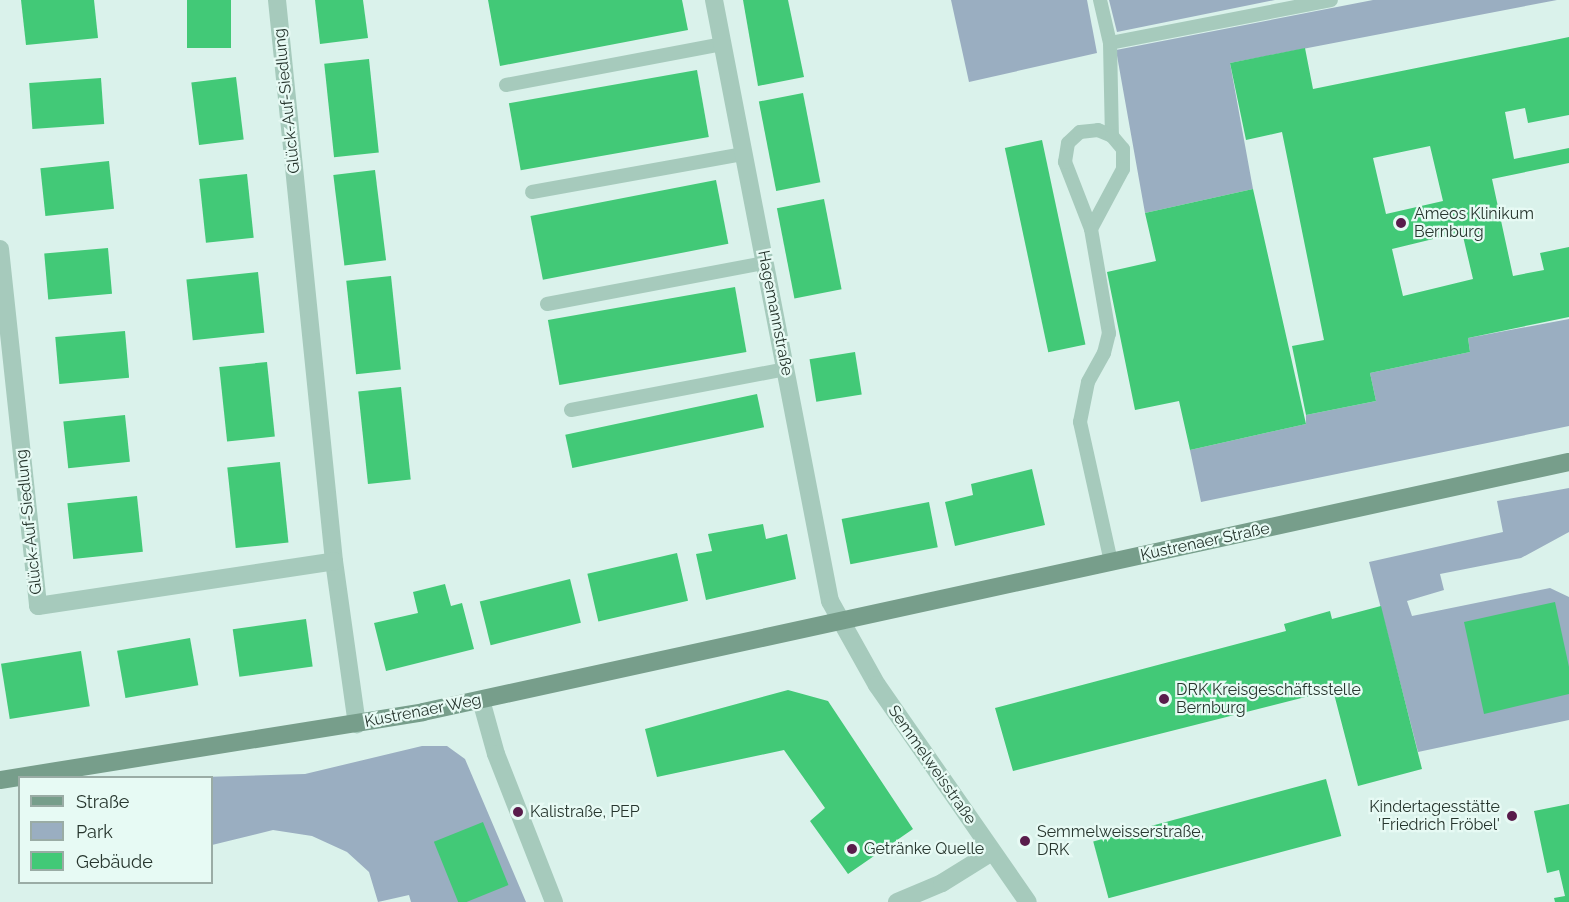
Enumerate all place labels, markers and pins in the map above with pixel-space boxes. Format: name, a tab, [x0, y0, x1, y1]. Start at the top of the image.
place label: Ameos Klinikum Bernburg	[1414, 204, 1534, 242]
marker: Ameos Klinikum Bernburg	[1392, 214, 1410, 232]
place label: DRK Kreisgeschäftsstelle Bernburg	[1176, 680, 1361, 718]
marker: DRK Kreisgeschäftsstelle Bernburg	[1157, 692, 1171, 706]
place label: Kindertagesstätte 'Friedrich Fröbel'	[1369, 797, 1500, 835]
place label: Kalistraße, PEP	[530, 802, 640, 822]
marker: Kalistraße, PEP	[511, 805, 525, 819]
marker: Kindertagesstätte 'Friedrich Fröbel'	[1505, 809, 1519, 823]
place label: Semmelweisserstraße, DRK	[1037, 822, 1204, 860]
marker: Semmelweisserstraße, DRK	[1018, 834, 1032, 848]
place label: Getränke Quelle	[864, 839, 984, 859]
marker: Getränke Quelle	[845, 842, 859, 856]

